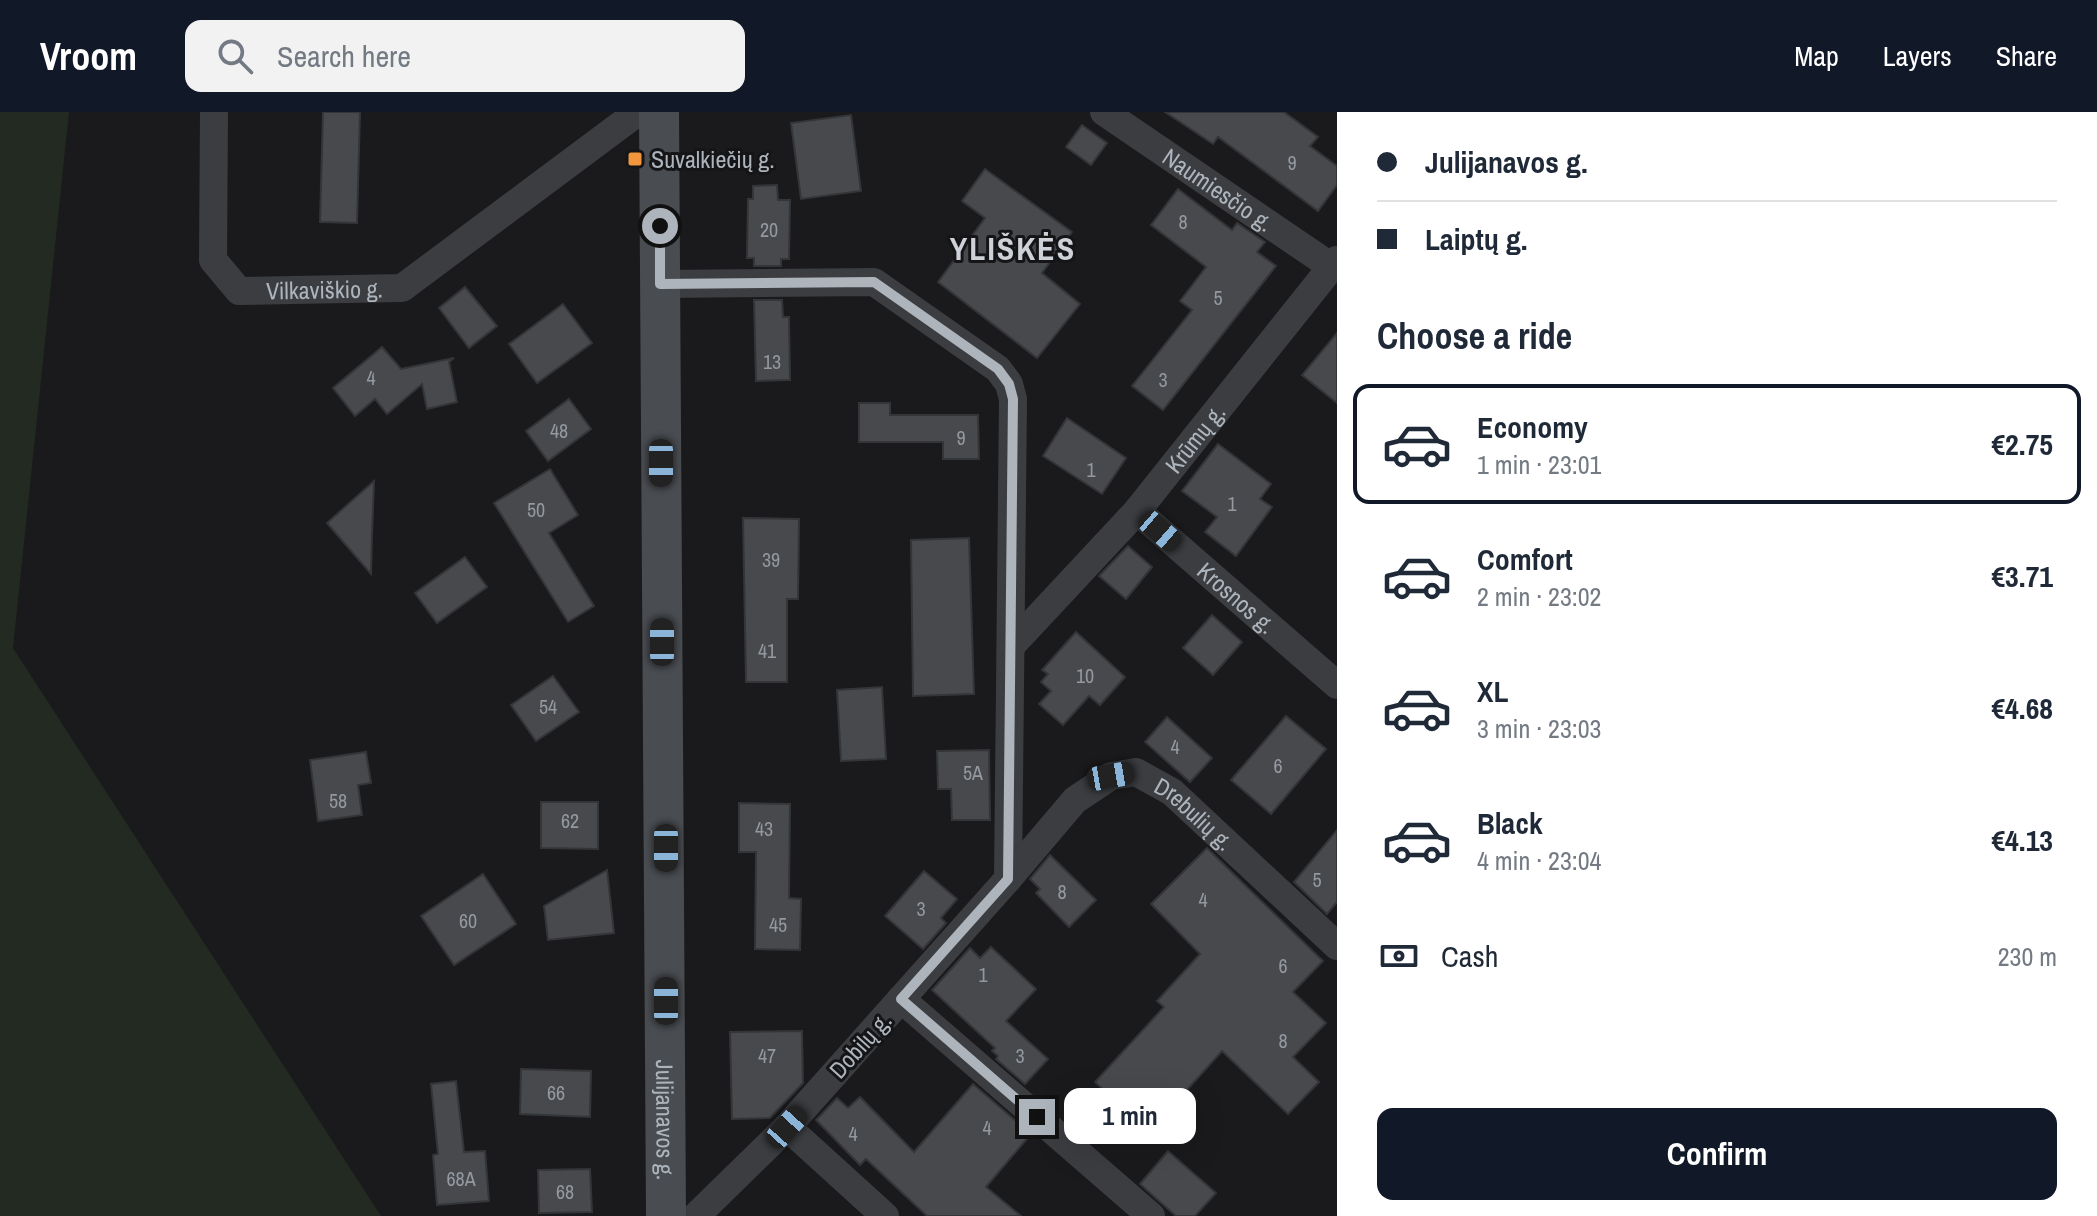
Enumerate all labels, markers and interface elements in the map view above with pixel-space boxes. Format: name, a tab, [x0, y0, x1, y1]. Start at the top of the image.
search box	[185, 20, 745, 92]
text: Vroom	[40, 31, 137, 82]
icon: search	[213, 34, 257, 78]
text: Search here	[277, 36, 411, 76]
text: Map	[1794, 37, 1839, 75]
text: Layers	[1883, 37, 1952, 75]
text: Share	[1996, 37, 2057, 75]
street label: Naumiesčio g.	[1157, 141, 1280, 239]
text: Julijanavos g.	[1425, 142, 1588, 182]
place label: Suvalkiečių g.	[651, 143, 775, 175]
house number: 9	[1287, 149, 1297, 176]
marker: Suvalkiečių g.	[626, 150, 644, 168]
route start	[642, 208, 678, 244]
house number: 8	[1178, 208, 1188, 235]
house number: 20	[760, 216, 778, 243]
text: Laiptų g.	[1425, 219, 1528, 259]
district label: YLIŠKĖS	[950, 227, 1076, 270]
street label: Vilkaviškio g.	[266, 272, 383, 306]
house number: 5	[1213, 284, 1223, 311]
text: Choose a ride	[1377, 312, 1572, 360]
house number: 13	[763, 348, 781, 375]
house number: 4	[366, 364, 376, 391]
house number: 3	[1158, 366, 1168, 393]
street label: Krūmų g.	[1157, 397, 1232, 480]
text: Economy	[1477, 407, 1588, 447]
icon: car	[1381, 408, 1453, 480]
house number: 48	[550, 417, 568, 444]
house number: 9	[956, 424, 966, 451]
text: €2.75	[1991, 424, 2053, 464]
car	[649, 439, 673, 487]
text: 1 min · 23:01	[1477, 447, 1601, 482]
house number: 1	[1086, 456, 1096, 483]
house number: 1	[1227, 490, 1237, 517]
house number: 50	[527, 496, 545, 523]
car	[1134, 506, 1186, 556]
text: Comfort	[1477, 539, 1573, 579]
icon: car	[1381, 540, 1453, 612]
house number: 39	[762, 546, 780, 573]
street label: Krosnos g.	[1191, 555, 1283, 641]
text: €3.71	[1991, 556, 2053, 596]
text: 2 min · 23:02	[1477, 579, 1601, 614]
car	[650, 618, 674, 666]
house number: 41	[758, 637, 776, 664]
house number: 10	[1076, 662, 1094, 689]
text: XL	[1477, 671, 1508, 711]
icon: car	[1381, 672, 1453, 744]
text: €4.68	[1991, 688, 2053, 728]
house number: 54	[539, 693, 557, 720]
text: 3 min · 23:03	[1477, 711, 1601, 746]
house number: 4	[1170, 733, 1180, 760]
house number: 6	[1273, 752, 1283, 779]
house number: 5A	[963, 759, 983, 786]
car	[1085, 760, 1137, 792]
street label: Drebulių g.	[1149, 769, 1241, 857]
house number: 58	[329, 787, 347, 814]
text: Black	[1477, 803, 1543, 843]
icon: car	[1381, 804, 1453, 876]
house number: 62	[561, 807, 579, 834]
house number: 43	[755, 815, 773, 842]
text: €4.13	[1991, 820, 2053, 860]
car	[654, 824, 678, 872]
text: 4 min · 23:04	[1477, 843, 1601, 878]
house number: 5	[1312, 866, 1322, 893]
house number: 8	[1057, 878, 1067, 905]
house number: 4	[1198, 886, 1208, 913]
house number: 3	[916, 895, 926, 922]
house number: 60	[459, 907, 477, 934]
house number: 45	[769, 911, 787, 938]
icon: cash	[1377, 934, 1421, 978]
text: Cash	[1441, 936, 1498, 976]
text: 230 m	[1998, 939, 2057, 974]
house number: 6	[1278, 952, 1288, 979]
house number: 1	[978, 961, 988, 988]
car	[654, 977, 678, 1025]
street label: Dobilų g.	[822, 1005, 898, 1085]
house number: 8	[1278, 1027, 1288, 1054]
house number: 47	[758, 1042, 776, 1069]
house number: 3	[1015, 1042, 1025, 1069]
street label: Julijanavos g.	[649, 1060, 682, 1180]
house number: 66	[547, 1079, 565, 1106]
callout: 1 min	[1065, 1089, 1197, 1145]
text: 1 min	[1102, 1098, 1158, 1133]
route end	[1019, 1099, 1055, 1135]
car	[762, 1101, 812, 1153]
button: Confirm	[1377, 1108, 2057, 1200]
house number: 4	[982, 1114, 992, 1141]
house number: 4	[848, 1120, 858, 1147]
house number: 68A	[446, 1165, 476, 1192]
house number: 68	[556, 1178, 574, 1205]

